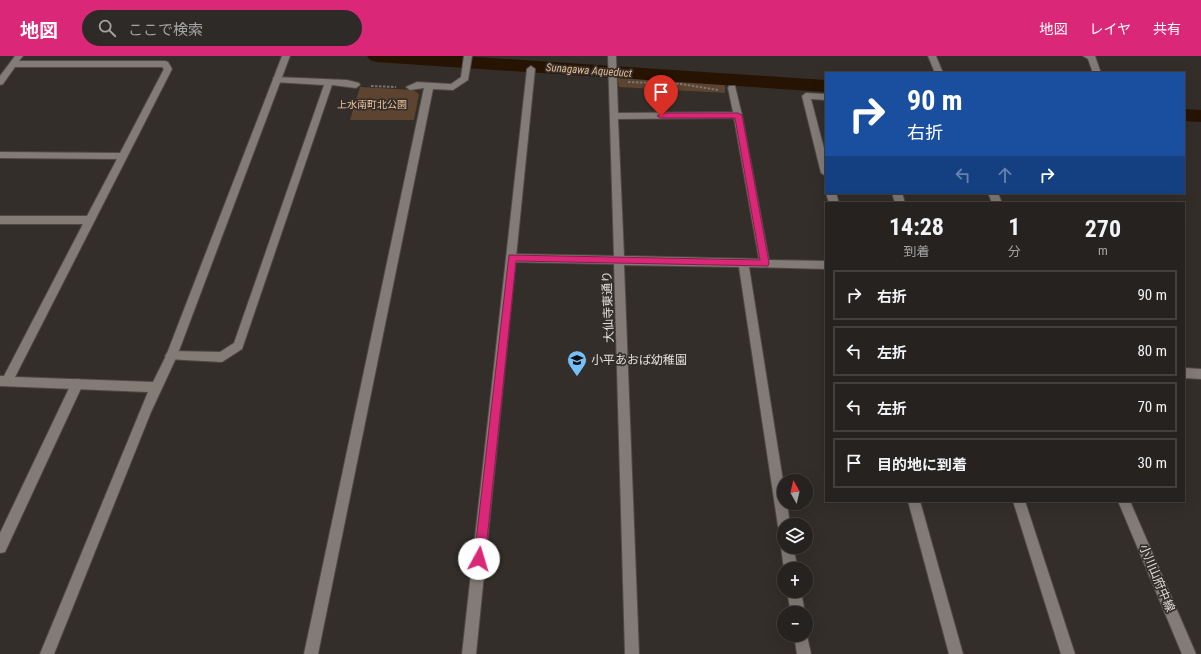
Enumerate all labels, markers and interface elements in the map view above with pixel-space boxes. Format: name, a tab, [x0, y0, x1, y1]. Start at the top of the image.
search box	[82, 10, 362, 46]
icon: search	[96, 17, 118, 39]
text: 地図	[20, 19, 58, 42]
text: ここで検索	[128, 21, 203, 39]
text: 地図	[1039, 21, 1067, 37]
text: レイヤ	[1089, 21, 1131, 37]
text: 共有	[1153, 21, 1181, 37]
water label: Sunagawa Aqueduct	[546, 61, 633, 80]
pin	[644, 75, 678, 116]
icon: arrive	[650, 81, 672, 103]
text: 90 m	[907, 84, 963, 117]
icon: right	[841, 88, 893, 140]
park label: 上水南町北公園	[337, 99, 407, 110]
text: 右折	[907, 122, 943, 143]
icon: left	[952, 164, 974, 186]
icon: ahead	[994, 164, 1016, 186]
icon: right	[1036, 164, 1058, 186]
text: 14:28	[889, 213, 944, 241]
text: 1	[1008, 213, 1020, 241]
text: 270	[1085, 215, 1121, 243]
text: m	[1098, 243, 1108, 258]
text: 到着	[903, 244, 929, 259]
text: 分	[1008, 244, 1021, 259]
street label: 大仙寺東通り	[600, 271, 616, 343]
icon: right	[843, 284, 865, 306]
text: 90 m	[1137, 286, 1167, 304]
text: 右折	[877, 288, 907, 306]
icon: left	[843, 340, 865, 362]
text: 80 m	[1137, 342, 1167, 360]
text: 左折	[877, 344, 907, 362]
school or university icon: 小平あおば幼稚園	[566, 349, 588, 377]
place label: 小平あおば幼稚園	[591, 353, 687, 367]
icon: left	[843, 396, 865, 418]
text: 70 m	[1137, 398, 1167, 416]
text: 左折	[877, 400, 907, 418]
icon: arrive	[843, 452, 865, 474]
text: 30 m	[1137, 454, 1167, 472]
text: 目的地に到着	[877, 456, 967, 474]
north arrow	[777, 474, 813, 510]
map controls	[777, 474, 813, 642]
button: layers	[777, 518, 813, 554]
position arrow	[458, 538, 500, 580]
street label: 小川山府中線	[1136, 542, 1178, 614]
button: +	[777, 562, 813, 598]
button: −	[777, 606, 813, 642]

